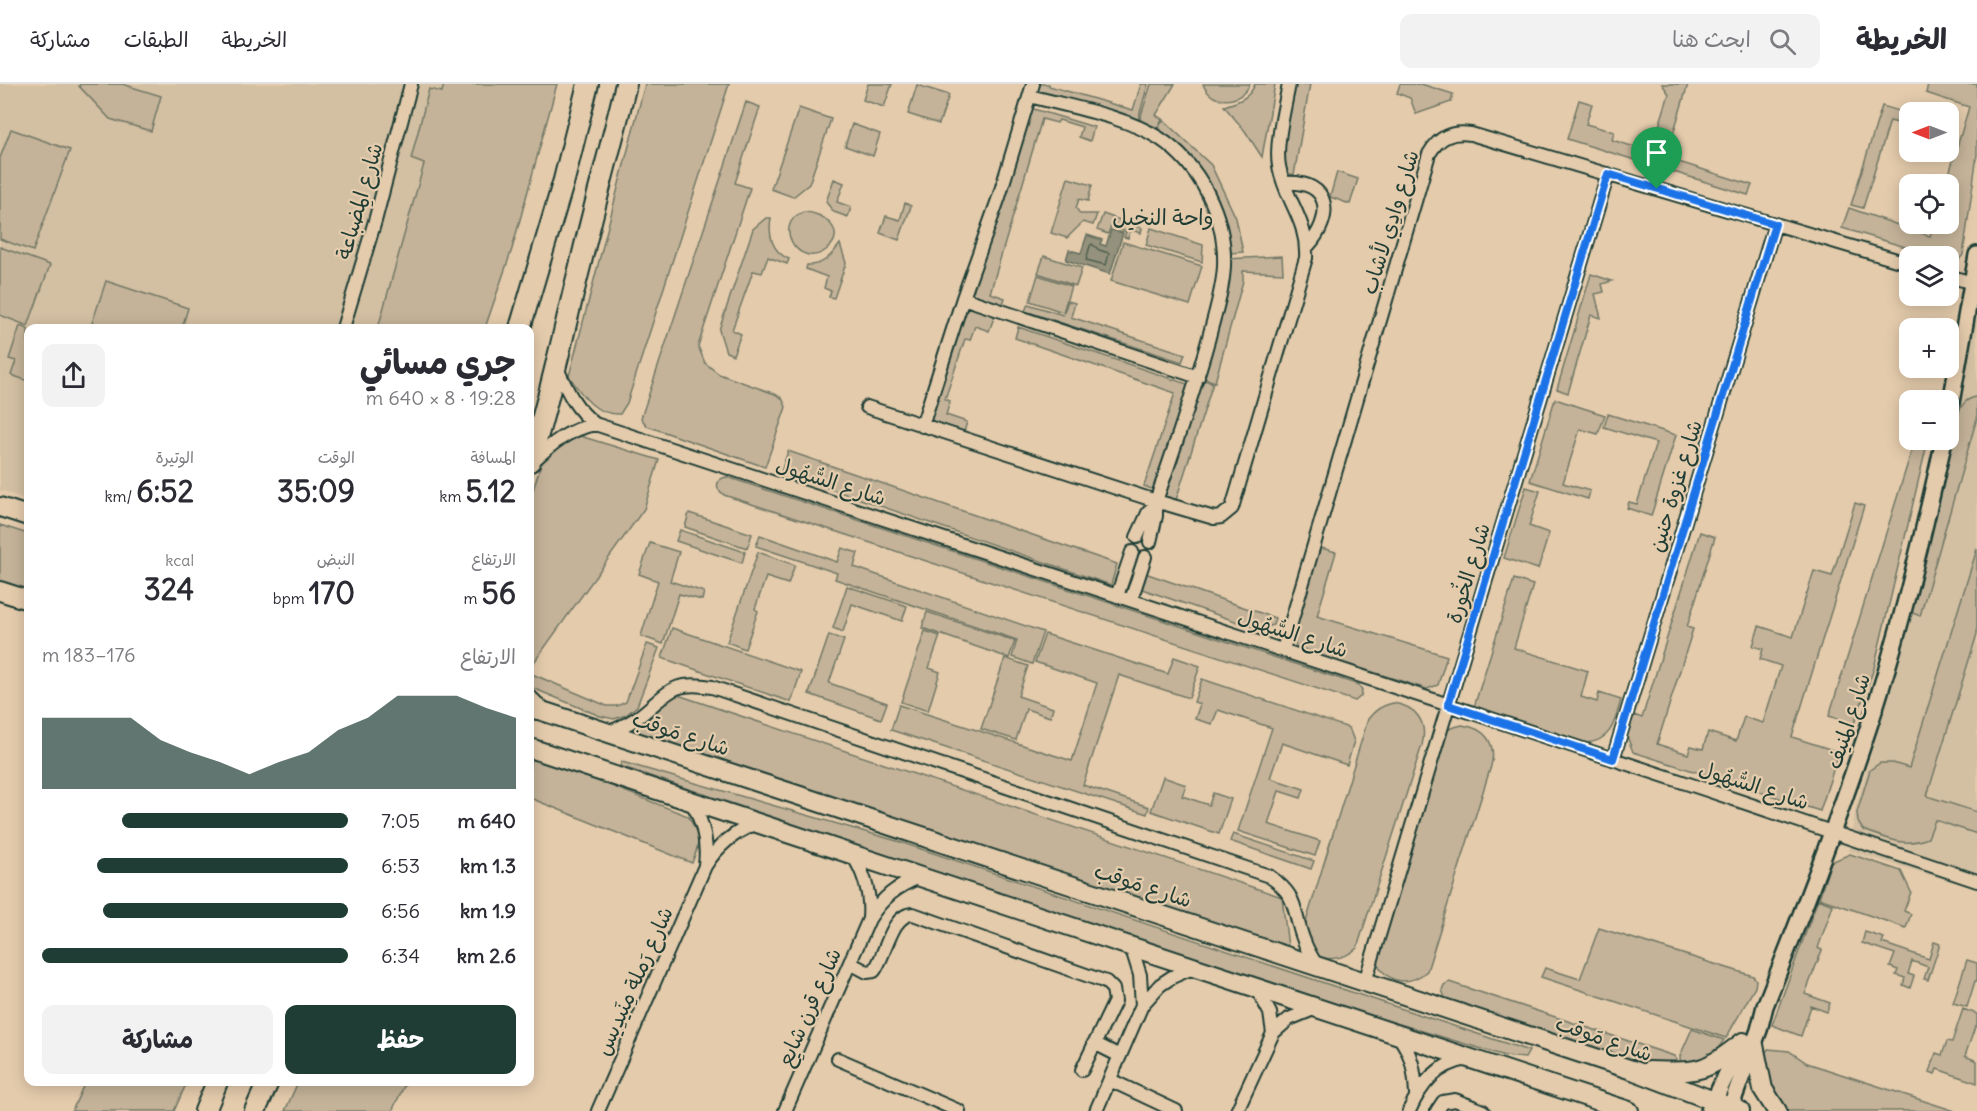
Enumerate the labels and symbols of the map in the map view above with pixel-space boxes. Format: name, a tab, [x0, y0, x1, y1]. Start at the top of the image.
north arrow	[1899, 102, 1959, 162]
pin	[1631, 127, 1682, 189]
street label: شارع المِضباعة	[329, 139, 391, 263]
street label: شارع وادِي لأشاب	[1355, 147, 1427, 298]
district label: واحة النخيل	[1112, 203, 1214, 231]
street label: شارع غزوة حنين	[1642, 417, 1710, 556]
street label: شارع السُّهُول	[772, 451, 889, 513]
street label: شارع الخُورة	[1439, 519, 1498, 627]
street label: شارع السُّهُول	[1234, 603, 1351, 665]
street label: شارع المنيف	[1820, 670, 1878, 773]
street label: شارع مَوقب	[628, 705, 733, 763]
street label: شارع السُّهُول	[1695, 755, 1812, 817]
street label: شارع مَوقب	[1090, 857, 1195, 915]
street label: شارع رَملة مِنَيدِيس	[589, 902, 681, 1060]
street label: شارع قرن شايِع	[771, 944, 851, 1072]
street label: شارع مَوقب	[1551, 1009, 1656, 1069]

